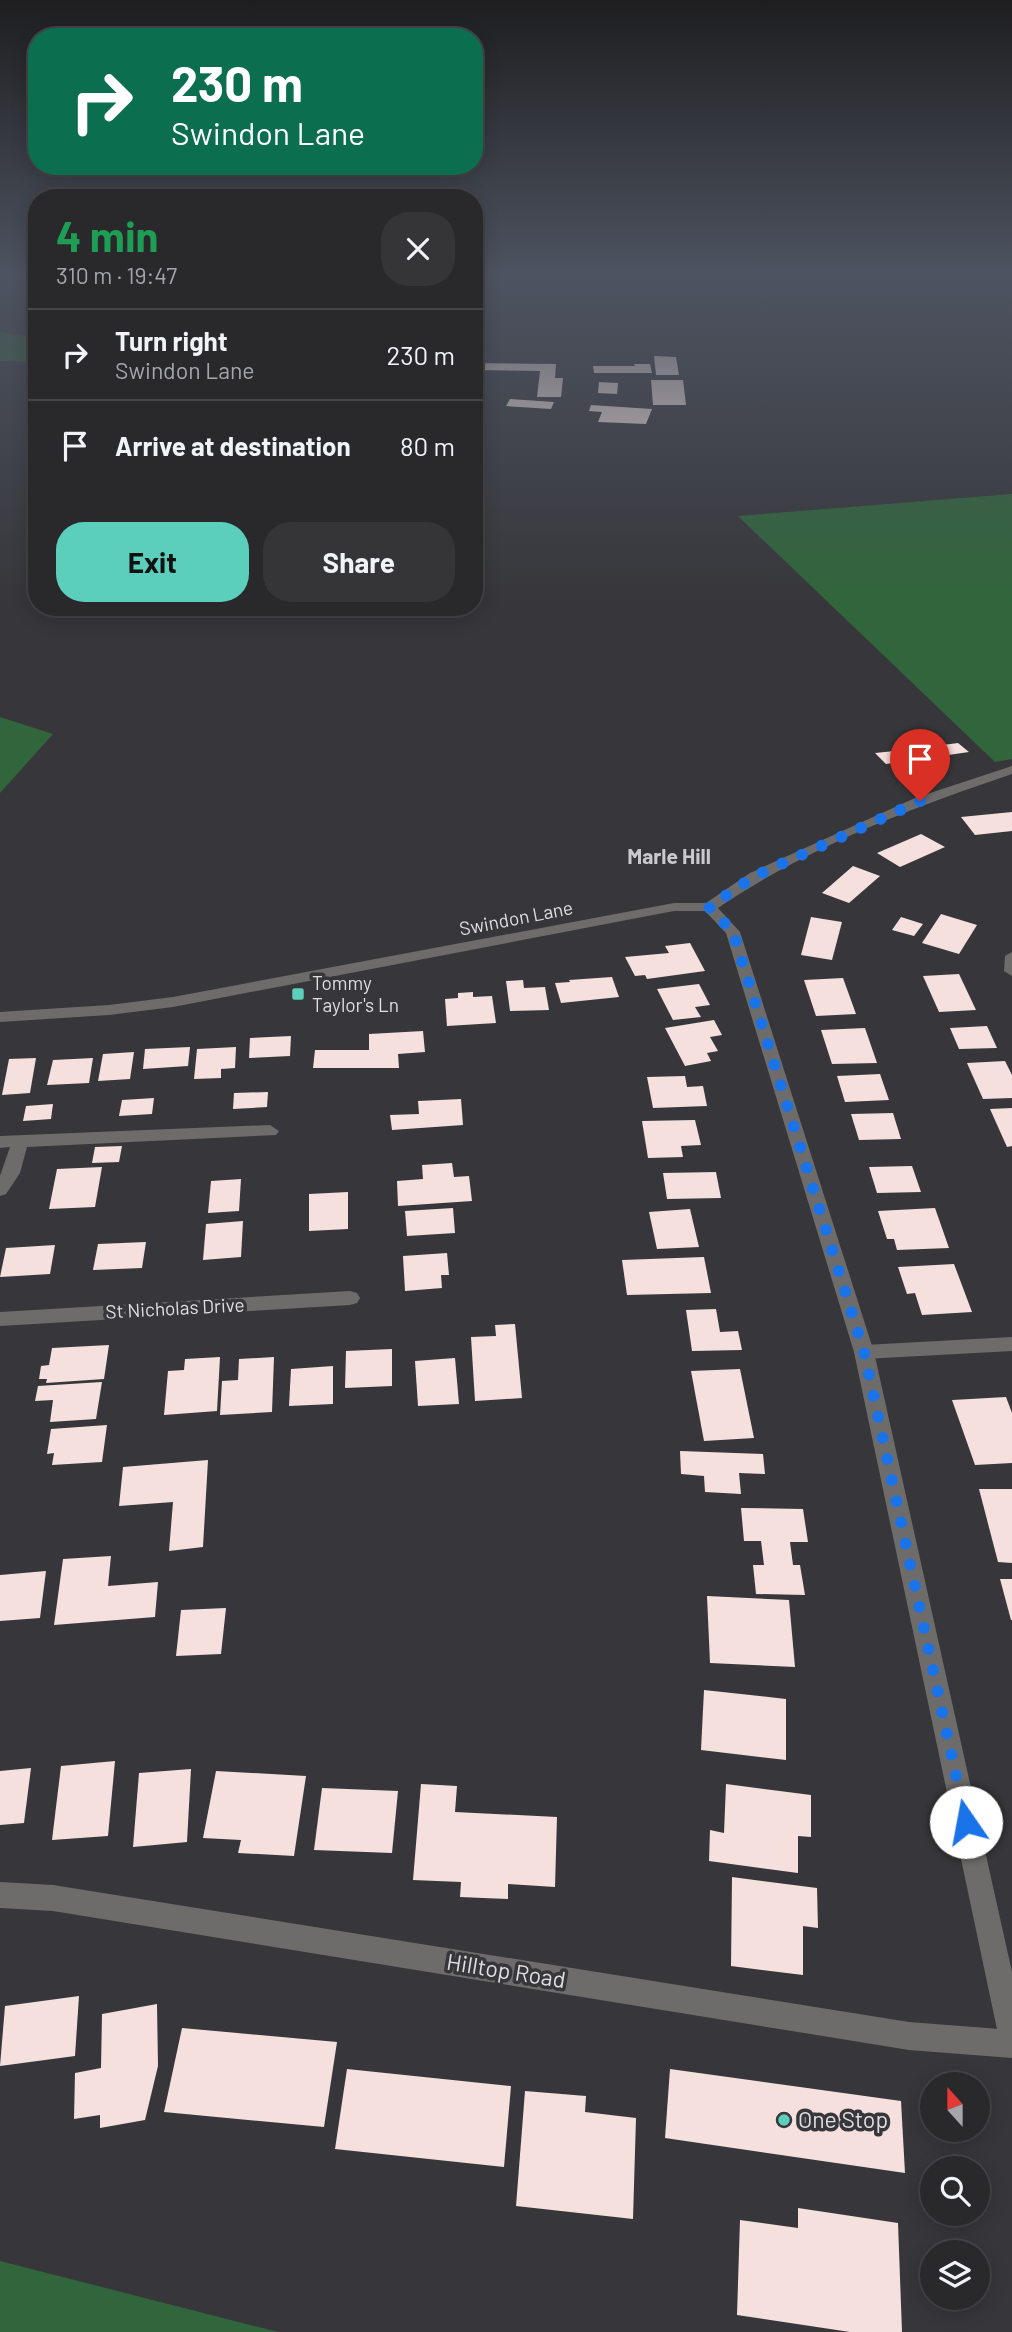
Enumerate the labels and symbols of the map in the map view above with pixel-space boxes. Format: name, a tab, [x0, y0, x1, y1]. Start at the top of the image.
pin	[890, 729, 950, 801]
district label: Marle Hill	[627, 843, 711, 868]
street label: Swindon Lane	[457, 895, 575, 940]
place label: Tommy Taylor's Ln	[312, 971, 399, 1016]
marker: Tommy Taylor's Ln	[290, 986, 306, 1002]
street label: St Nicholas Drive	[105, 1292, 245, 1323]
position arrow	[929, 1785, 1003, 1859]
street label: Hilltop Road	[445, 1947, 568, 1993]
north arrow	[920, 2072, 990, 2142]
place label: One Stop	[798, 2105, 888, 2133]
marker: One Stop	[776, 2112, 792, 2128]

